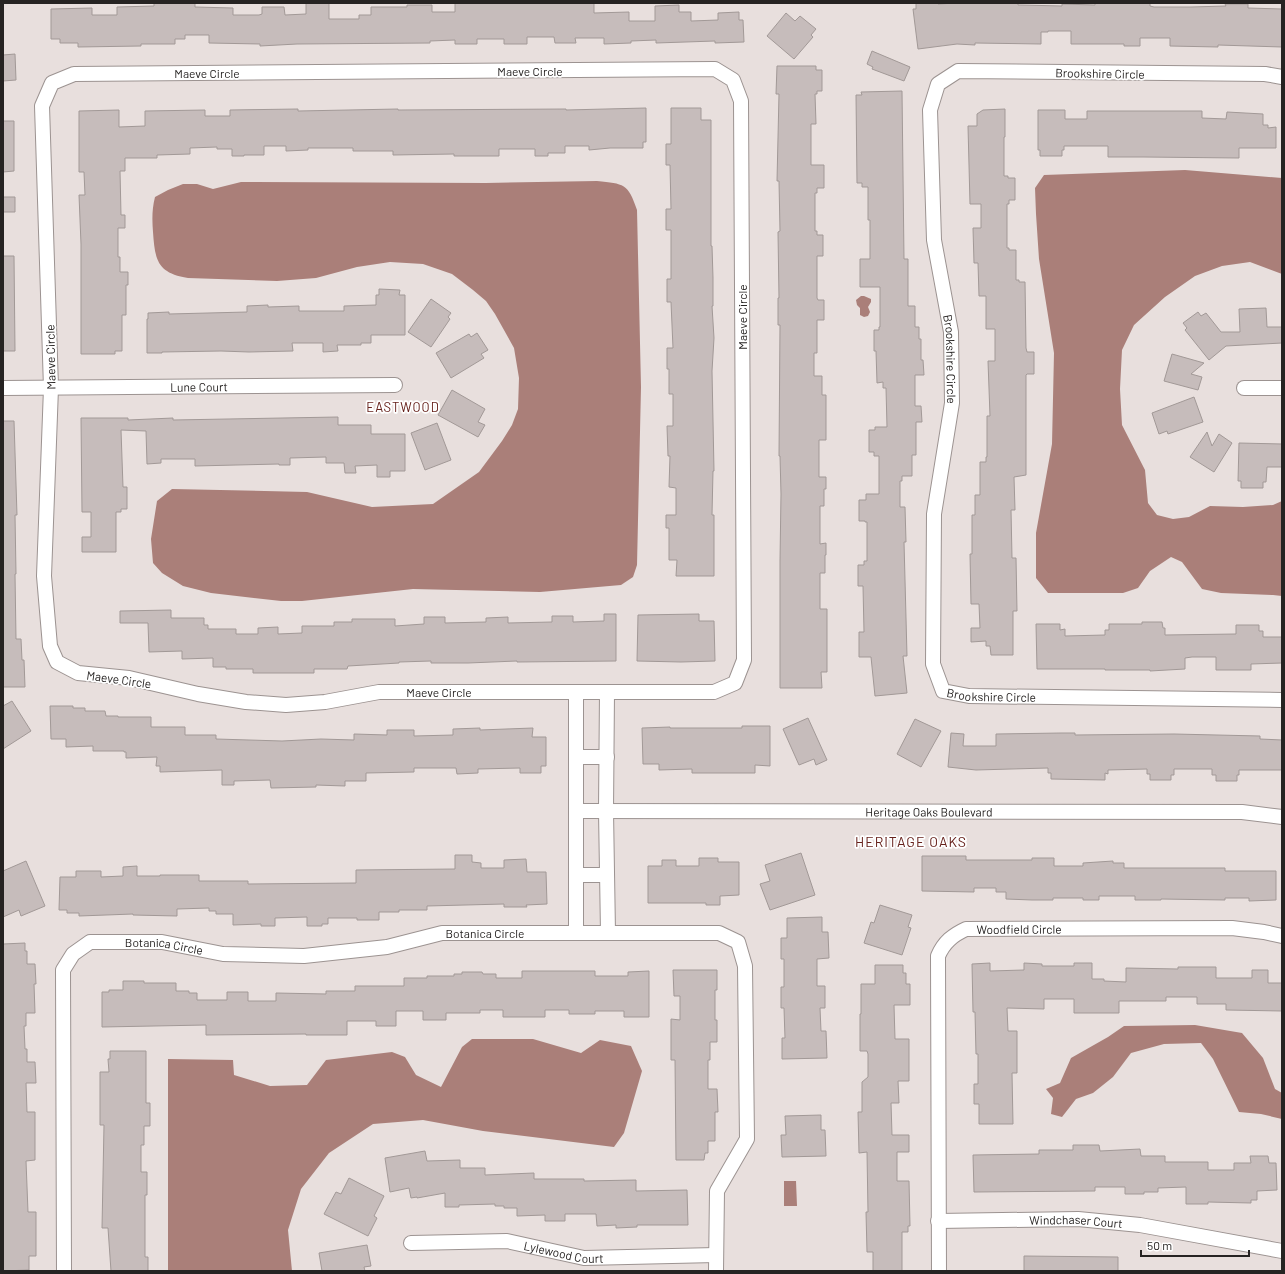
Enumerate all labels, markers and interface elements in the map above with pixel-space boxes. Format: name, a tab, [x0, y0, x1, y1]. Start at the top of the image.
street label: Maeve Circle	[497, 64, 563, 78]
street label: Brookshire Circle	[1055, 65, 1145, 81]
street label: Maeve Circle	[174, 66, 240, 80]
street label: Maeve Circle	[735, 284, 749, 350]
street label: Brookshire Circle	[941, 313, 959, 404]
street label: Maeve Circle	[42, 324, 58, 390]
street label: Lune Court	[170, 379, 228, 394]
district label: EASTWOOD	[366, 399, 440, 415]
street label: Maeve Circle	[86, 668, 152, 690]
street label: Maeve Circle	[406, 685, 472, 699]
street label: Brookshire Circle	[946, 685, 1036, 704]
street label: Heritage Oaks Boulevard	[865, 804, 993, 819]
district label: HERITAGE OAKS	[855, 833, 967, 850]
street label: Woodfield Circle	[976, 922, 1062, 936]
street label: Botanica Circle	[445, 926, 524, 940]
street label: Botanica Circle	[125, 935, 204, 957]
street label: Windchaser Court	[1029, 1212, 1123, 1230]
scale bar	[1141, 1232, 1249, 1258]
street label: Lylewood Court	[523, 1238, 604, 1265]
text: 50 m	[1147, 1238, 1172, 1252]

